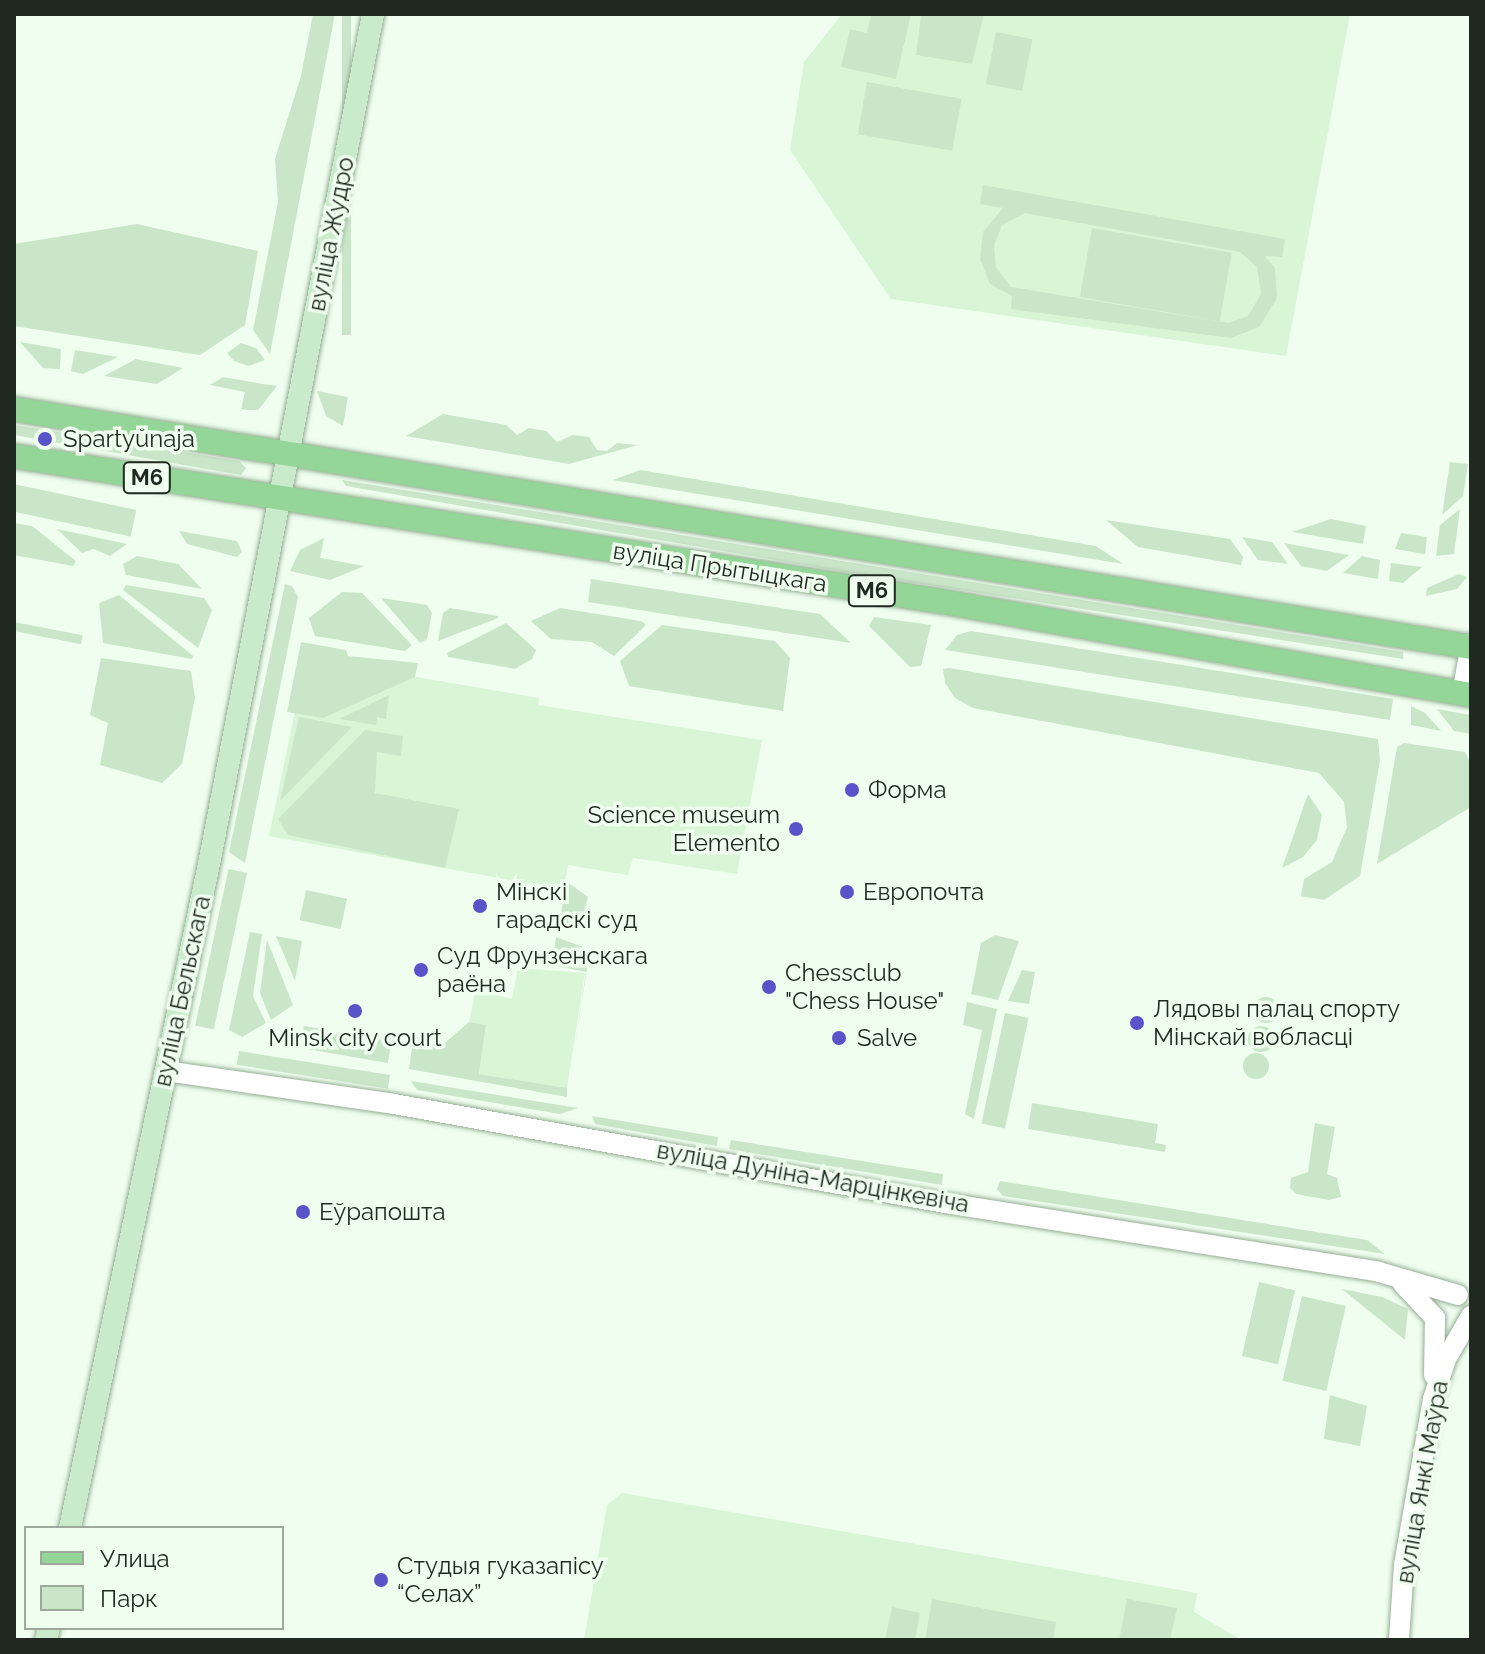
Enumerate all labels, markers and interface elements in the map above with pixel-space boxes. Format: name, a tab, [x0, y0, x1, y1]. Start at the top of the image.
street label: вуліца Жудро	[302, 154, 360, 314]
place label: Spartyŭnaja	[63, 425, 195, 453]
marker: Spartyŭnaja	[34, 428, 56, 450]
road number: М6	[121, 460, 173, 496]
street label: вуліца Прытыцкага	[611, 536, 829, 598]
road number: М6	[846, 573, 898, 609]
place label: Форма	[868, 776, 946, 804]
marker: Форма	[843, 781, 861, 799]
place label: Science museum Elemento	[587, 801, 780, 857]
marker: Science museum Elemento	[787, 820, 805, 838]
place label: Мінскі гарадскі суд	[496, 878, 638, 934]
place label: Европочта	[863, 878, 984, 906]
marker: Европочта	[838, 883, 856, 901]
street label: вуліца Бельскага	[148, 893, 216, 1089]
marker: Мінскі гарадскі суд	[471, 897, 489, 915]
place label: Суд Фрунзенскага раёна	[437, 942, 648, 998]
place label: Chessclub "Chess House"	[785, 959, 944, 1015]
marker: Суд Фрунзенскага раёна	[412, 961, 430, 979]
marker: Chessclub "Chess House"	[760, 978, 778, 996]
place label: Лядовы палац спорту Мінскай вобласці	[1153, 995, 1400, 1051]
marker: Minsk city court	[346, 1002, 364, 1020]
marker: Лядовы палац спорту Мінскай вобласці	[1128, 1014, 1146, 1032]
place label: Minsk city court	[268, 1024, 442, 1052]
place label: Salve	[857, 1024, 917, 1052]
marker: Salve	[828, 1027, 850, 1049]
street label: вуліца Дуніна-Марцінкевіча	[655, 1135, 971, 1219]
place label: Еўрапошта	[319, 1198, 446, 1226]
marker: Еўрапошта	[294, 1203, 312, 1221]
street label: вуліца Янкі Маўра	[1390, 1378, 1454, 1586]
legend	[24, 1526, 284, 1630]
text: Улица	[100, 1544, 170, 1573]
place label: Студыя гуказапісу “Селах”	[397, 1552, 604, 1608]
marker: Студыя гуказапісу “Селах”	[372, 1571, 390, 1589]
text: Парк	[100, 1584, 158, 1613]

